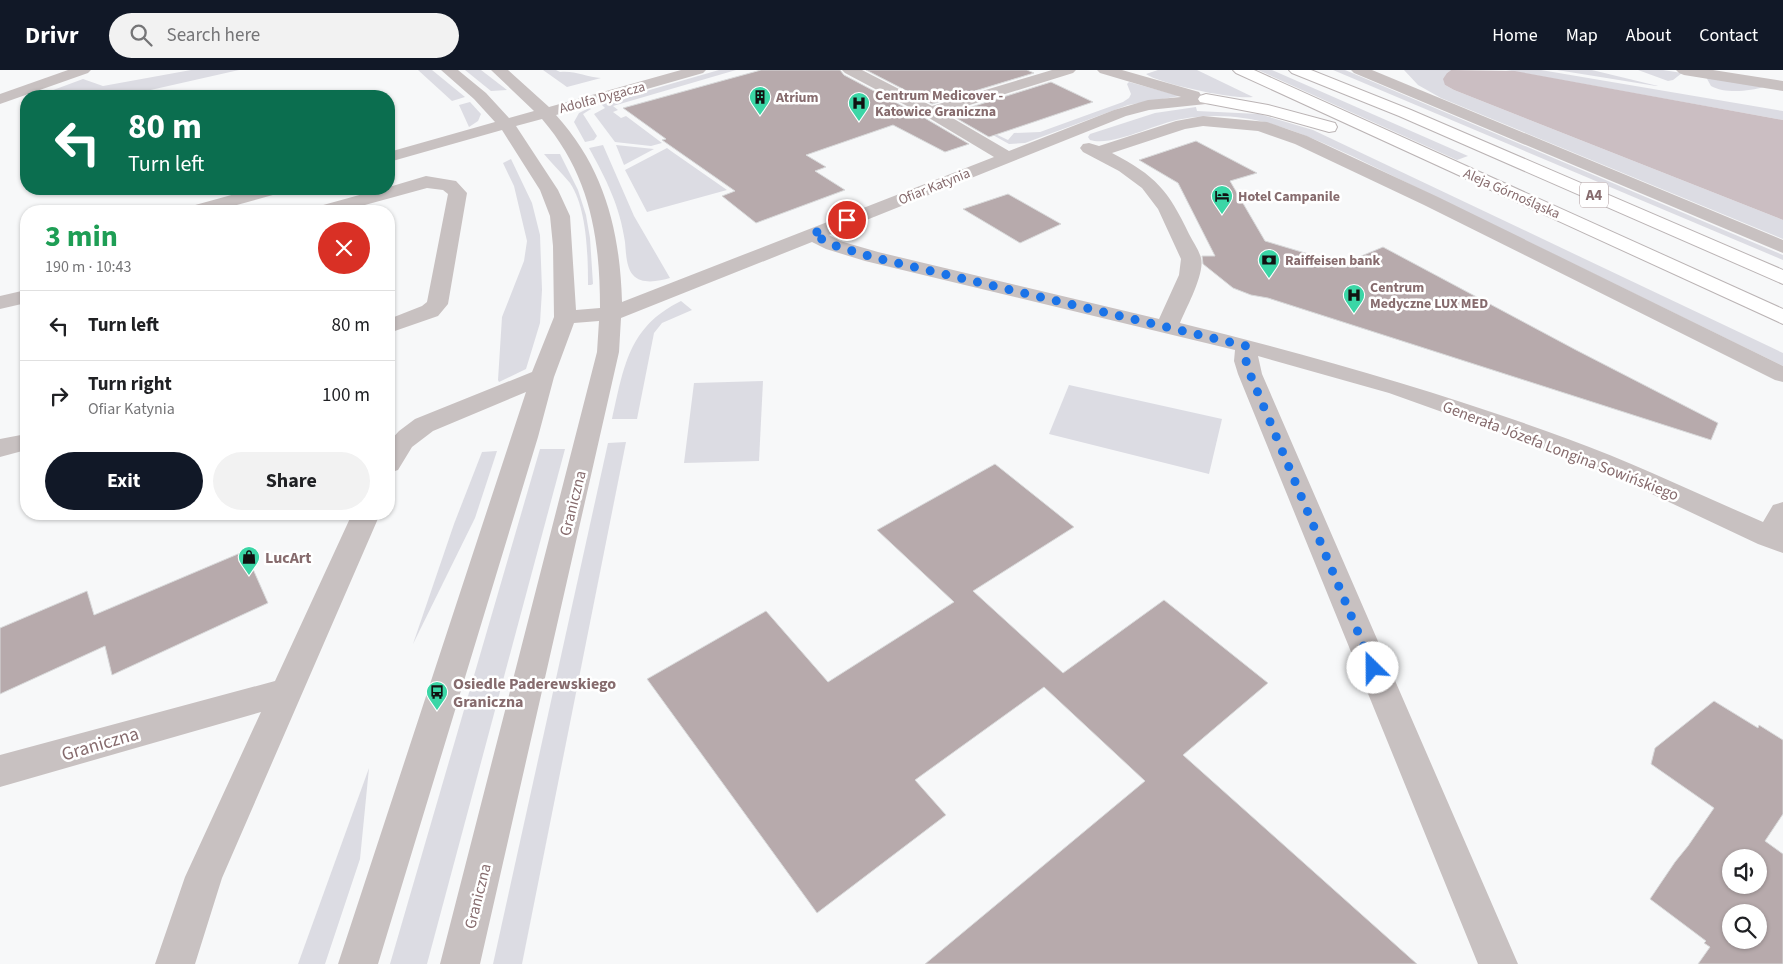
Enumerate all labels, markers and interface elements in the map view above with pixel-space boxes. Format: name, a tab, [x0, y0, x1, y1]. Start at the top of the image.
search box	[109, 13, 459, 58]
text: Drivr	[25, 18, 79, 53]
icon: search	[127, 21, 155, 49]
text: Search here	[167, 22, 260, 49]
text: Home	[1492, 23, 1538, 48]
text: Map	[1566, 23, 1598, 48]
text: About	[1626, 23, 1671, 48]
text: Contact	[1699, 23, 1758, 48]
street label: Adolfa Dygacza	[557, 77, 647, 119]
building icon: Atrium	[748, 85, 772, 116]
place label: Centrum Medicover - Katowice Graniczna	[875, 86, 1004, 122]
place label: Atrium	[775, 88, 819, 108]
hospital icon: Centrum Medicover - Katowice Graniczna	[847, 91, 871, 122]
text: 80 m	[128, 102, 202, 152]
icon: left	[45, 110, 110, 175]
text: Turn left	[128, 148, 204, 180]
street label: Ofiar Katynia	[895, 163, 973, 210]
street label: Aleja Górnośląska	[1460, 164, 1563, 224]
road number: A4	[1580, 182, 1608, 208]
hotel icon: Hotel Campanile	[1210, 184, 1234, 215]
place label: Hotel Campanile	[1238, 187, 1340, 207]
pin	[826, 199, 868, 241]
icon: arrive	[833, 206, 861, 234]
text: 3 min	[45, 215, 118, 258]
button: close	[318, 222, 370, 274]
bank icon: Raiffeisen bank	[1257, 248, 1281, 279]
place label: Raiffeisen bank	[1285, 251, 1380, 271]
text: 190 m · 10:43	[45, 256, 132, 278]
place label: Centrum Medyczne LUX MED	[1370, 278, 1488, 314]
hospital icon: Centrum Medyczne LUX MED	[1342, 283, 1366, 314]
icon: left	[45, 312, 73, 340]
text: Turn left	[88, 312, 159, 339]
text: 80 m	[332, 312, 370, 339]
text: Turn right	[88, 371, 172, 398]
icon: right	[45, 382, 73, 410]
text: 100 m	[322, 382, 370, 409]
street label: Generała Józefa Longina Sowińskiego	[1439, 396, 1682, 506]
text: Ofiar Katynia	[88, 398, 175, 420]
button: Exit	[45, 452, 203, 510]
button: Share	[213, 452, 370, 510]
street label: Graniczna	[554, 468, 592, 538]
shop icon: LucArt	[237, 545, 261, 576]
place label: LucArt	[265, 547, 311, 569]
position arrow	[1346, 641, 1398, 693]
place label: Osiedle Paderewskiego Graniczna	[453, 673, 616, 713]
bus stop icon: Osiedle Paderewskiego Graniczna	[425, 680, 449, 711]
street label: Graniczna	[59, 721, 142, 768]
map controls	[1722, 849, 1767, 949]
button: sound	[1722, 849, 1767, 894]
street label: Graniczna	[459, 861, 497, 931]
button: search	[1722, 904, 1767, 949]

